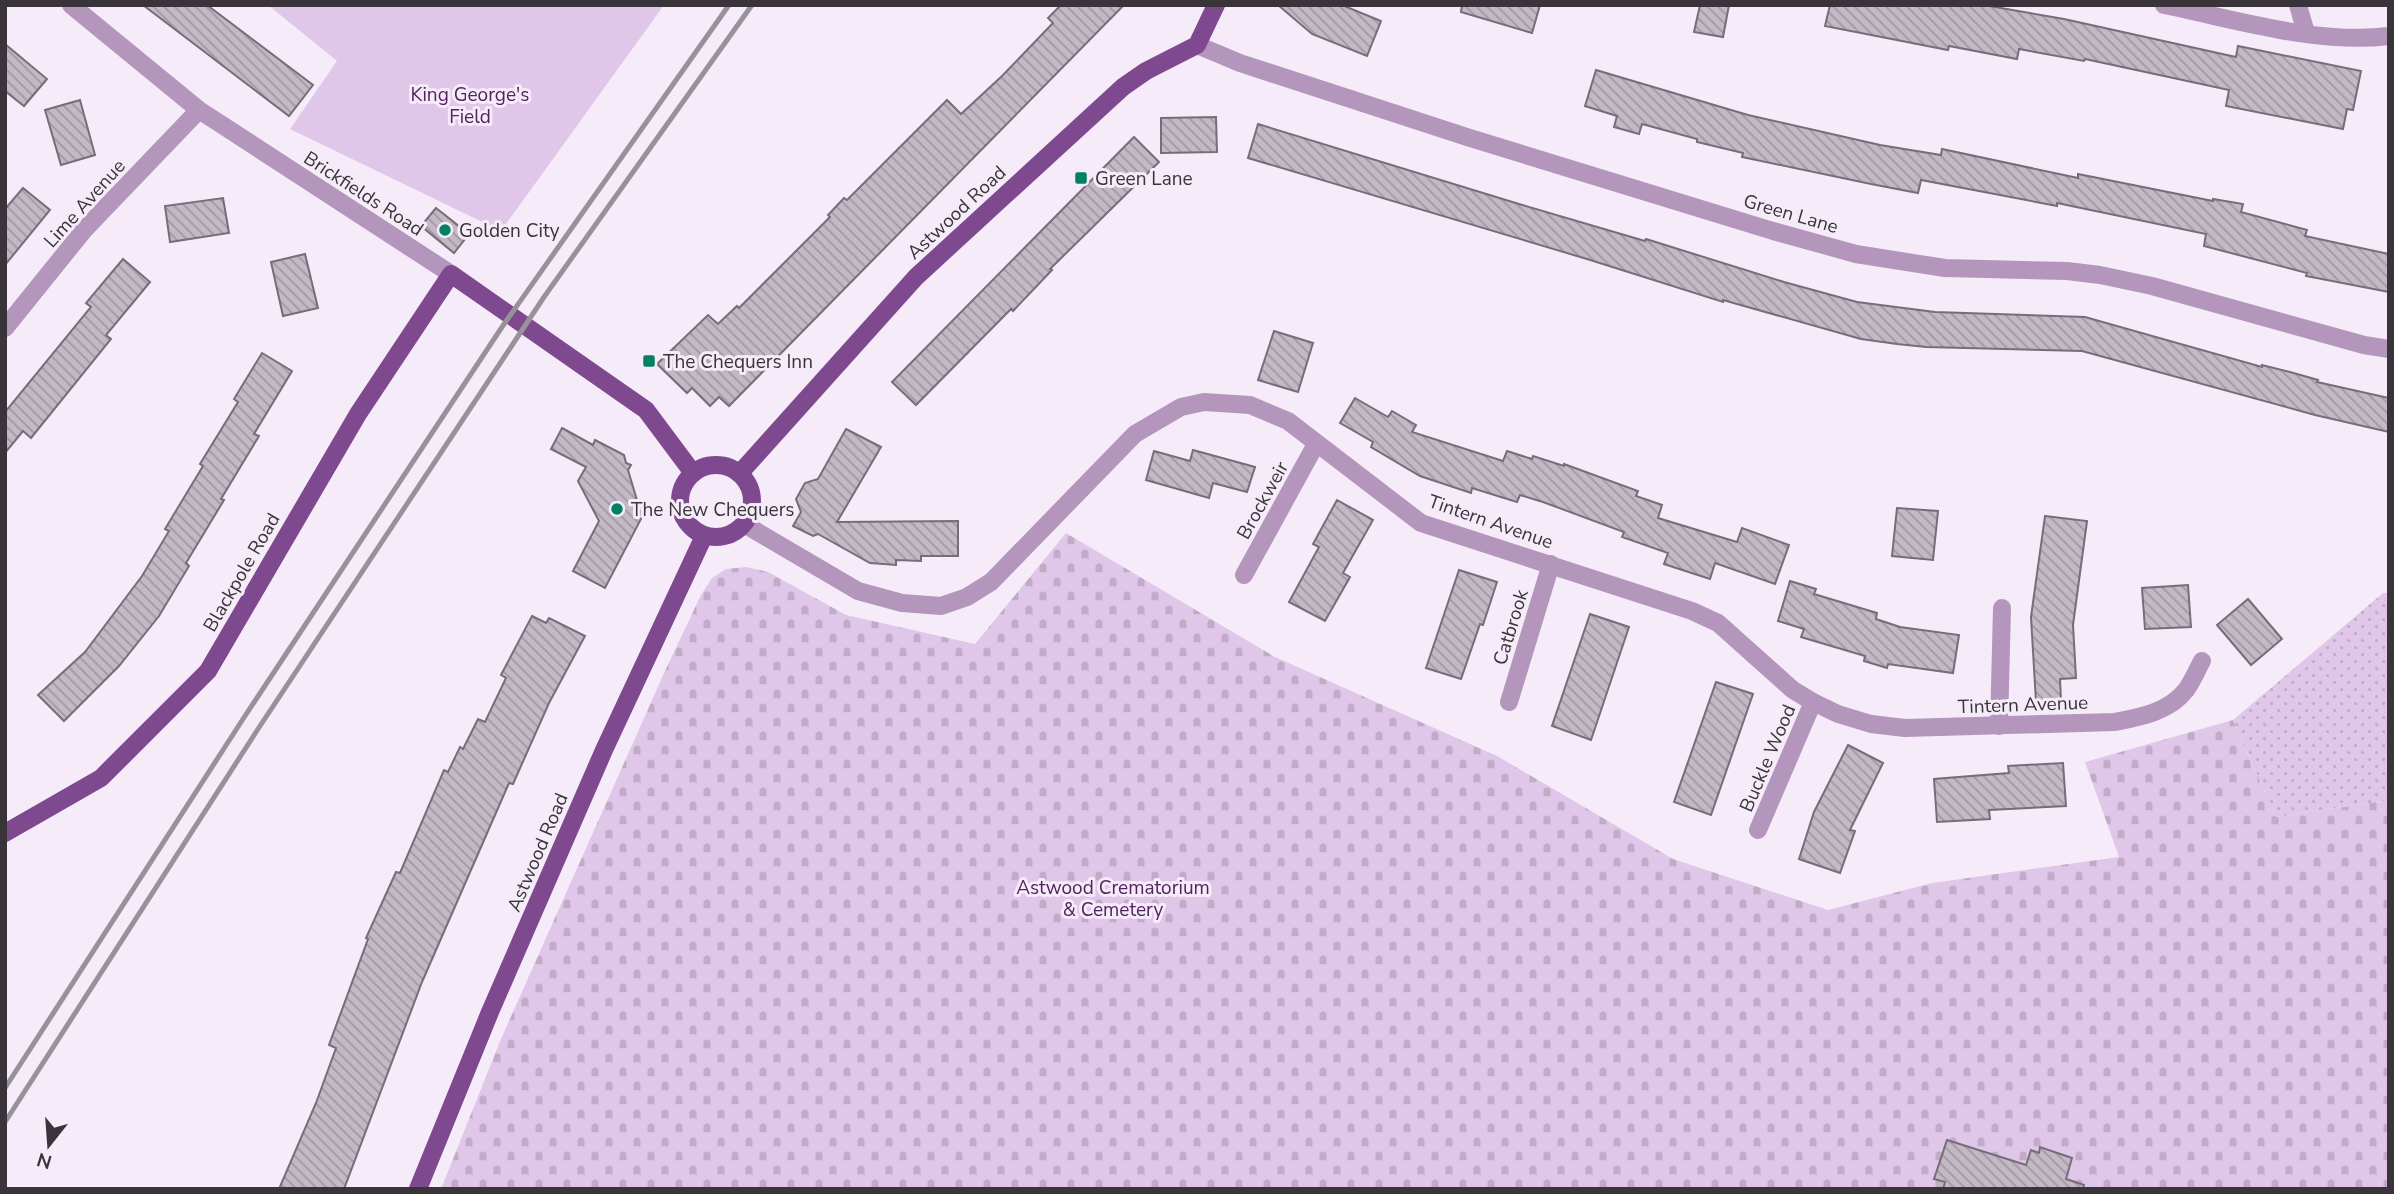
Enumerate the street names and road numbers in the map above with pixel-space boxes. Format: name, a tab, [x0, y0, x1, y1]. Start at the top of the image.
street label: Brickfields Road	[299, 145, 428, 242]
street label: Lime Avenue	[38, 154, 131, 253]
street label: Astwood Road	[901, 160, 1012, 265]
street label: Green Lane	[1740, 188, 1841, 240]
street label: Brockweir	[1231, 457, 1295, 544]
street label: Tintern Avenue	[1425, 488, 1557, 555]
street label: Blackpole Road	[197, 508, 286, 637]
street label: Catbrook	[1487, 586, 1535, 668]
street label: Tintern Avenue	[1957, 690, 2089, 720]
street label: Buckle Wood	[1734, 701, 1802, 816]
street label: Astwood Road	[501, 789, 575, 916]

